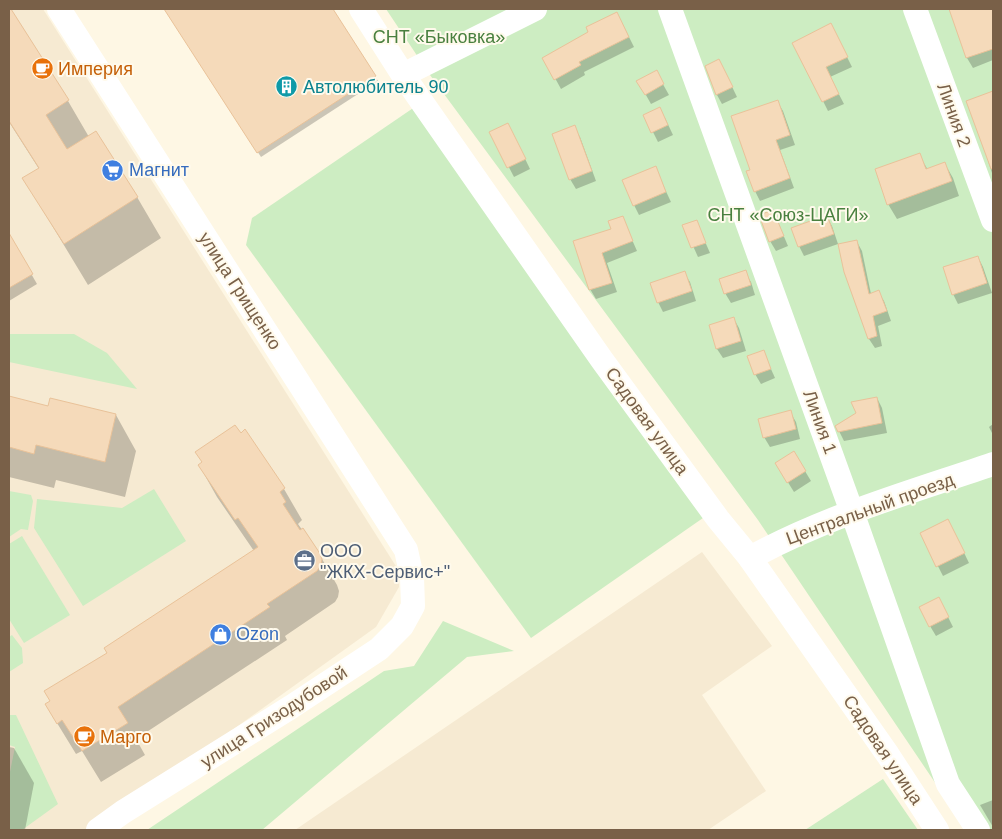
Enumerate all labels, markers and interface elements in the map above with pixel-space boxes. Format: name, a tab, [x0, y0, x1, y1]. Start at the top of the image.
park label: СНТ «Быковка»	[373, 27, 505, 47]
cafe icon: Империя	[30, 57, 54, 81]
place label: Империя	[58, 59, 133, 79]
building icon: Автолюбитель 90	[275, 75, 299, 99]
place label: Автолюбитель 90	[303, 77, 449, 97]
street label: Линия 2	[933, 80, 975, 150]
supermarket icon: Магнит	[101, 158, 125, 182]
place label: Магнит	[129, 160, 189, 180]
park label: СНТ «Союз-ЦАГИ»	[708, 205, 868, 225]
street label: улица Грищенко	[195, 229, 285, 353]
street label: Садовая улица	[601, 364, 693, 479]
street label: Линия 1	[799, 387, 841, 457]
street label: Центральный проезд	[783, 469, 957, 549]
place label: ООО "ЖКХ-Сервис+"	[320, 541, 450, 582]
office icon: ООО "ЖКХ-Сервис+"	[292, 549, 316, 573]
shop icon: Ozon	[208, 622, 232, 646]
place label: Ozon	[236, 624, 279, 644]
street label: улица Гризодубовой	[197, 662, 351, 772]
street label: Садовая улица	[839, 692, 927, 809]
cafe icon: Марго	[72, 725, 96, 749]
place label: Марго	[100, 727, 151, 747]

